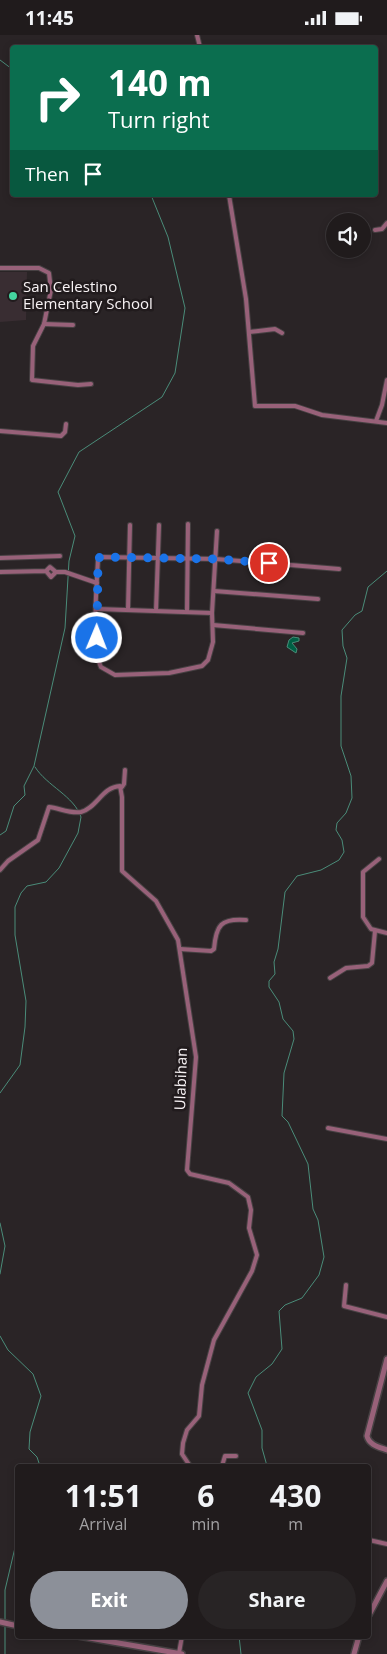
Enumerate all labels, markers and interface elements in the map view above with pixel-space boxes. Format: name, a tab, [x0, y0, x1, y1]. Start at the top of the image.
text: 11:45	[25, 5, 74, 31]
text: 140 m	[108, 59, 212, 106]
icon: right	[25, 65, 90, 130]
text: Turn right	[108, 104, 210, 134]
icon: arrive	[79, 160, 107, 188]
text: Then	[25, 161, 69, 187]
map controls	[326, 213, 371, 258]
button: sound	[326, 213, 371, 258]
place label: San Celestino Elementary School	[23, 276, 153, 313]
marker: San Celestino Elementary School	[7, 290, 19, 302]
pin	[248, 542, 290, 584]
icon: arrive	[255, 549, 283, 577]
position arrow	[70, 611, 122, 663]
street label: Ulabihan	[169, 1047, 191, 1111]
text: 11:51	[65, 1475, 142, 1516]
text: 6	[197, 1475, 214, 1516]
text: 430	[270, 1475, 321, 1516]
text: Arrival	[79, 1513, 127, 1535]
text: min	[192, 1513, 220, 1535]
text: m	[288, 1513, 303, 1535]
button: Exit	[30, 1571, 188, 1629]
button: Share	[198, 1571, 356, 1629]

